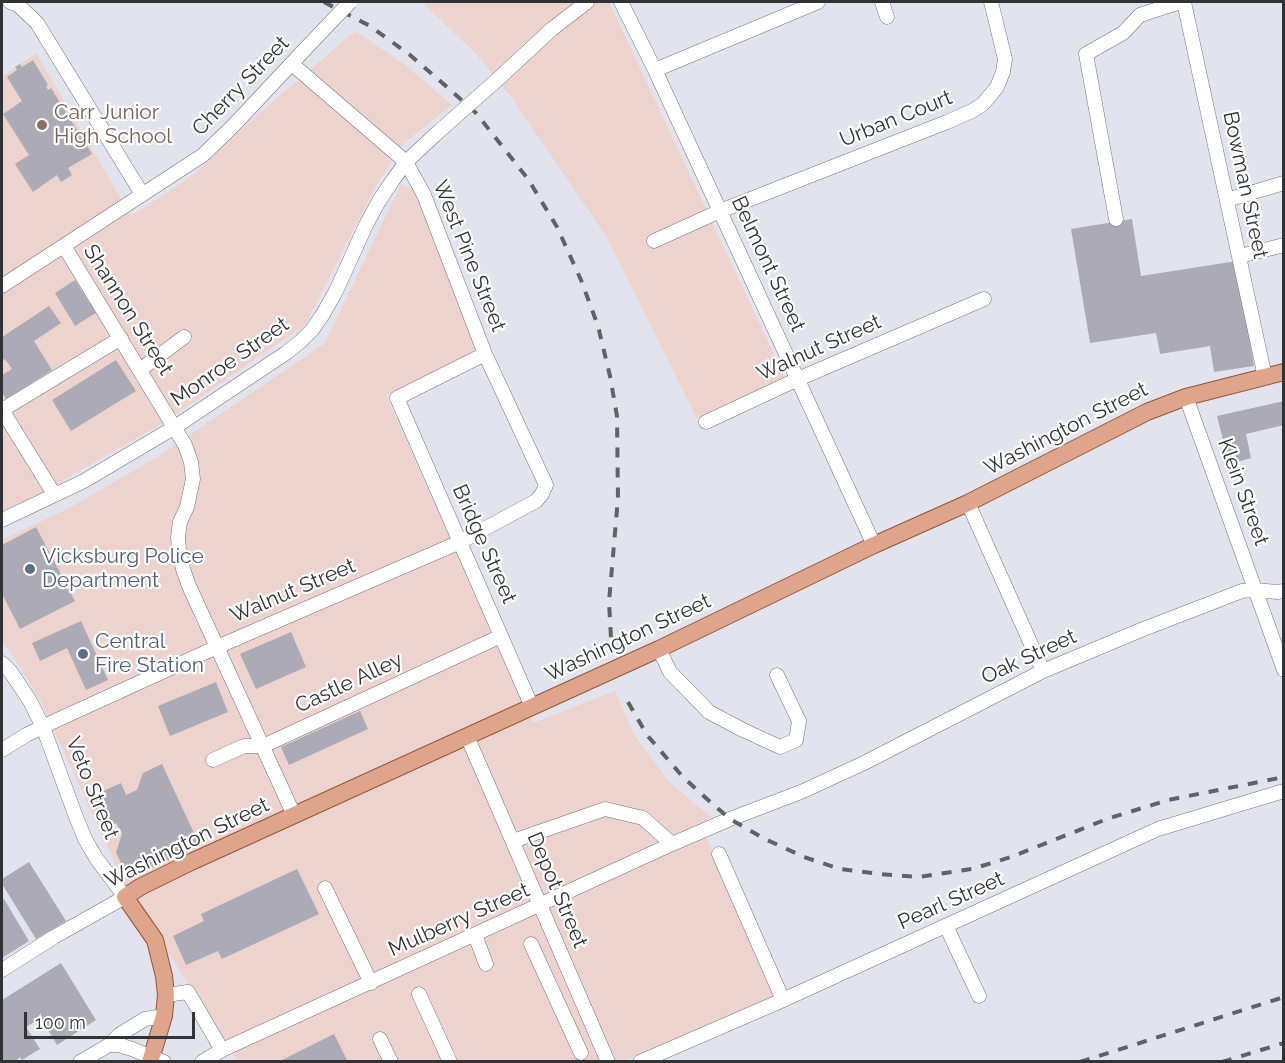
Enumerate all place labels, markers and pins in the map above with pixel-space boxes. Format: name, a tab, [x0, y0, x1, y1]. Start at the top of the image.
place label: Carr Junior High School	[54, 100, 172, 150]
marker: Carr Junior High School	[35, 118, 49, 132]
place label: Vicksburg Police Department	[42, 544, 204, 594]
marker: Vicksburg Police Department	[23, 562, 37, 576]
place label: Central Fire Station	[95, 629, 204, 679]
marker: Central Fire Station	[76, 647, 90, 661]

